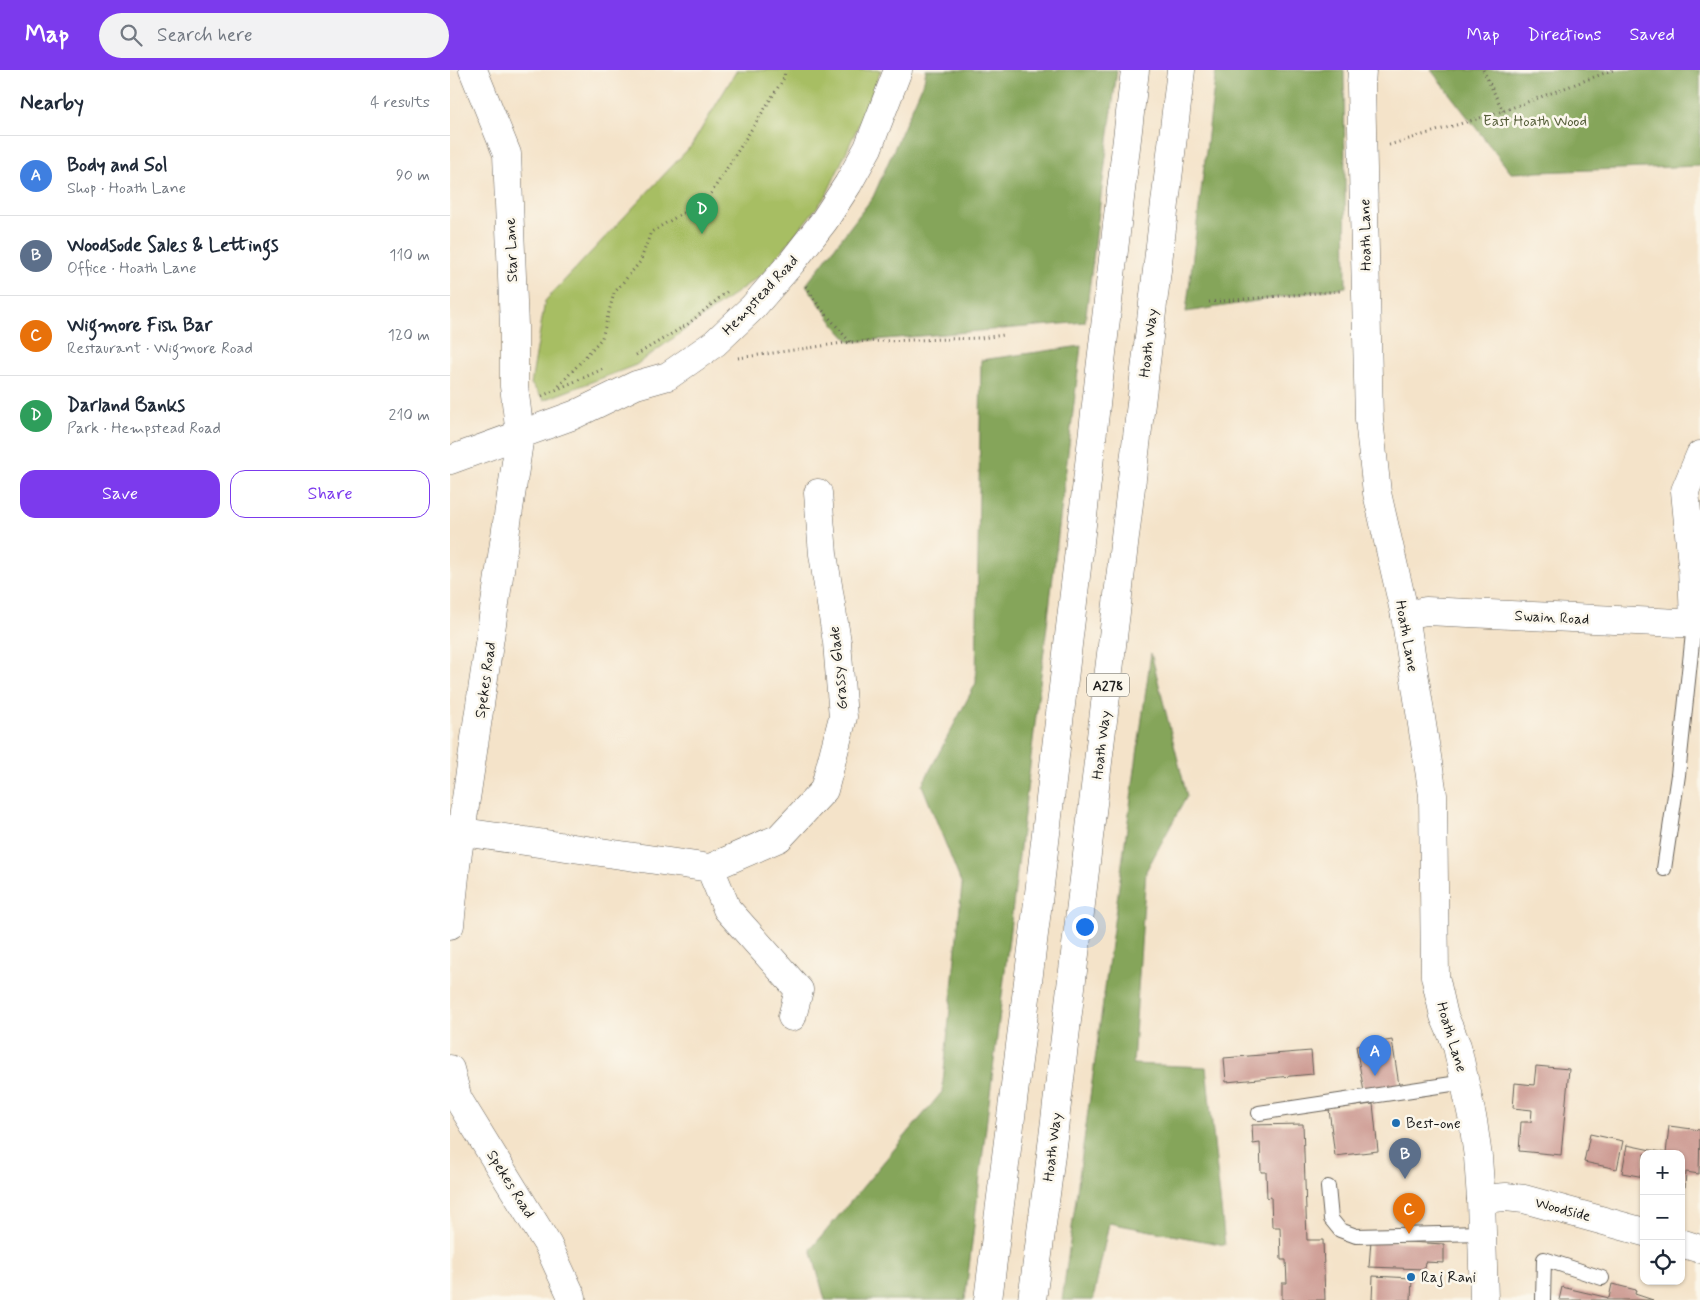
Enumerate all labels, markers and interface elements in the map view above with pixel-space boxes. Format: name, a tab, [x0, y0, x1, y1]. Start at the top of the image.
search box	[99, 13, 449, 58]
text: Map	[25, 20, 69, 51]
icon: search	[117, 21, 145, 49]
text: Search here	[157, 23, 253, 48]
text: Map	[1467, 23, 1500, 47]
text: Directions	[1528, 23, 1602, 47]
text: Saved	[1630, 23, 1675, 47]
text: Nearby	[20, 89, 84, 117]
text: 4 results	[370, 92, 430, 113]
park label: East Hoath Wood	[1483, 112, 1587, 132]
text: Body and Sol	[67, 153, 168, 178]
text: A	[31, 165, 41, 186]
text: 90 m	[396, 165, 430, 186]
text: Shop · Hoath Lane	[67, 178, 186, 199]
pin: D	[686, 193, 718, 234]
street label: Hoath Lane	[1355, 198, 1377, 271]
street label: Star Lane	[501, 217, 523, 282]
text: Woodsode Sales & Lettings	[67, 233, 278, 258]
text: B	[31, 245, 41, 266]
text: 110 m	[389, 245, 430, 266]
street label: Hempstead Road	[718, 251, 803, 340]
text: Office · Hoath Lane	[67, 258, 196, 279]
street label: Hoath Way	[1135, 307, 1163, 379]
text: Wigmore Fish Bar	[67, 313, 212, 338]
text: C	[30, 325, 42, 346]
text: 120 m	[388, 325, 430, 346]
text: Restaurant · Wigmore Road	[67, 338, 253, 359]
text: Darland Banks	[67, 393, 185, 418]
text: D	[30, 405, 42, 426]
text: 210 m	[389, 405, 430, 426]
text: Park · Hempstead Road	[67, 418, 221, 439]
button: Save	[20, 470, 220, 518]
button: Share	[230, 470, 430, 518]
street label: Hoath Lane	[1390, 599, 1422, 674]
street label: Swain Road	[1514, 606, 1590, 630]
street label: Grassy Glade	[825, 625, 853, 711]
street label: Spekes Road	[471, 641, 501, 720]
road number: A278	[1087, 674, 1129, 696]
street label: Hoath Way	[1088, 709, 1116, 781]
your location	[1072, 914, 1098, 940]
street label: Hoath Lane	[1431, 1000, 1471, 1075]
pin: A	[1359, 1035, 1391, 1076]
street label: Hoath Way	[1039, 1111, 1067, 1183]
place label: Best-one	[1406, 1114, 1461, 1134]
marker: Best-one	[1390, 1117, 1402, 1129]
pin: B	[1389, 1138, 1421, 1179]
street label: Spekes Road	[481, 1147, 539, 1222]
map controls	[1640, 1150, 1685, 1285]
button: +	[1640, 1150, 1685, 1195]
pin: C	[1393, 1193, 1425, 1234]
street label: Woodside	[1533, 1193, 1593, 1227]
button: −	[1640, 1195, 1685, 1240]
button: locate	[1640, 1240, 1685, 1285]
place label: Raj Rani	[1421, 1268, 1476, 1288]
marker: Raj Rani	[1405, 1271, 1417, 1283]

